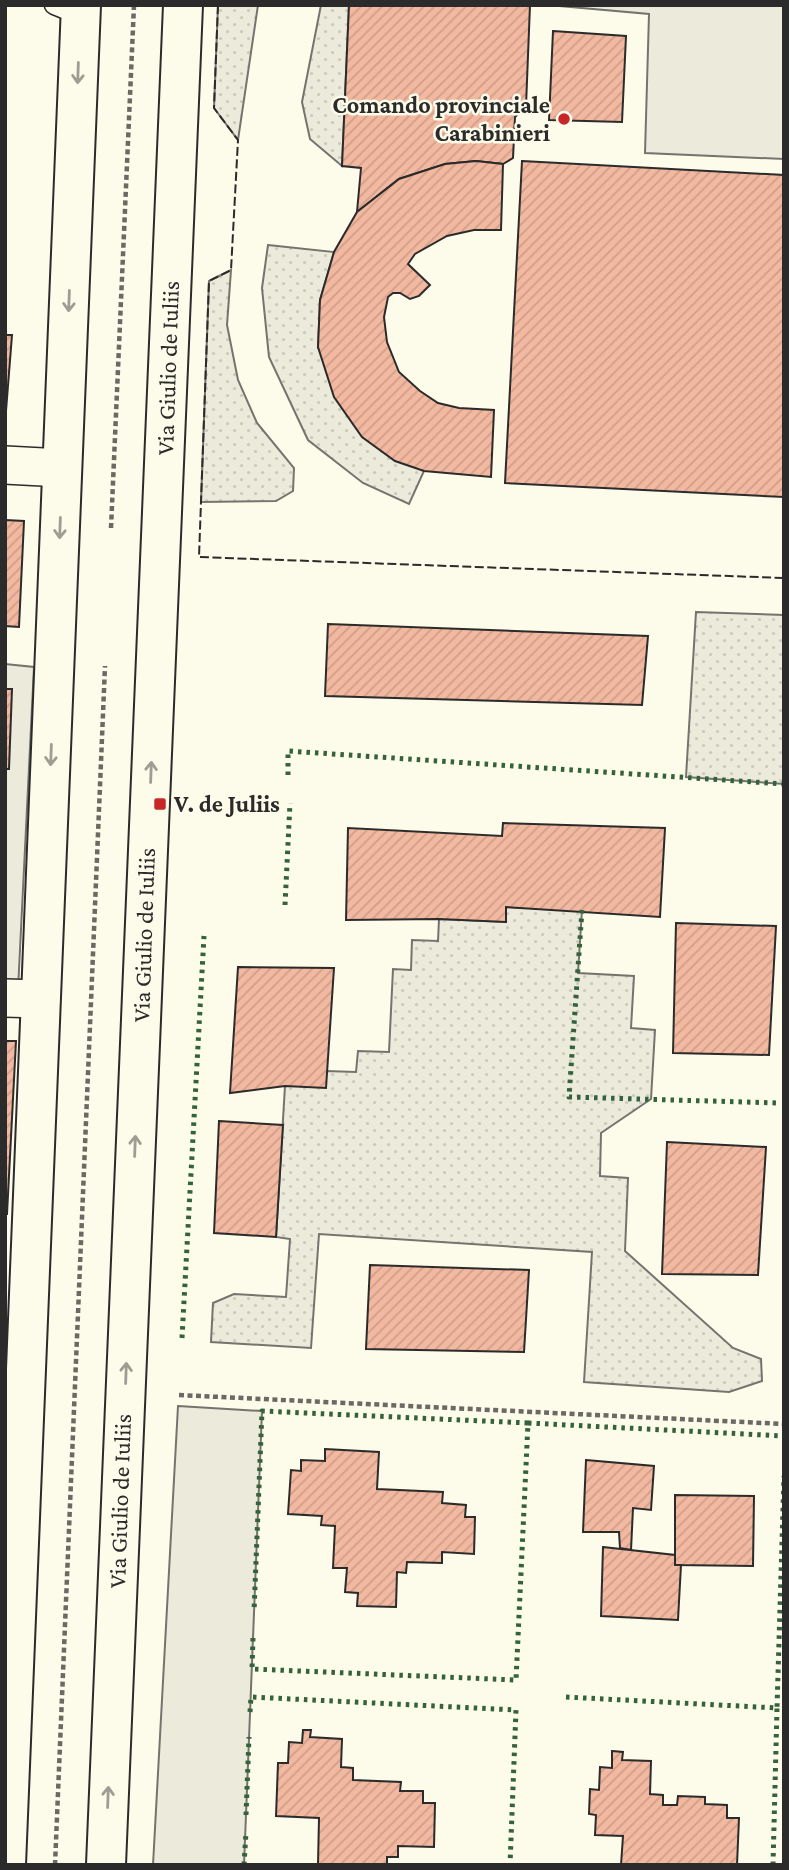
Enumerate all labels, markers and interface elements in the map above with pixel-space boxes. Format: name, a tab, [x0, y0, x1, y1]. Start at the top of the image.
one-way arrow	[72, 62, 85, 85]
place label: Comando provinciale Carabinieri	[332, 91, 550, 146]
marker: Comando provinciale Carabinieri	[556, 111, 572, 127]
street label: Via Giulio de Iuliis	[151, 280, 184, 456]
one-way arrow	[63, 289, 76, 312]
one-way arrow	[53, 516, 66, 539]
one-way arrow	[44, 744, 57, 767]
one-way arrow	[145, 761, 158, 784]
place label: V. de Juliis	[173, 790, 280, 817]
marker: V. de Juliis	[152, 796, 168, 812]
street label: Via Giulio de Iuliis	[127, 847, 160, 1023]
one-way arrow	[129, 1135, 142, 1158]
one-way arrow	[119, 1362, 132, 1385]
street label: Via Giulio de Iuliis	[103, 1413, 136, 1589]
one-way arrow	[102, 1785, 115, 1808]

